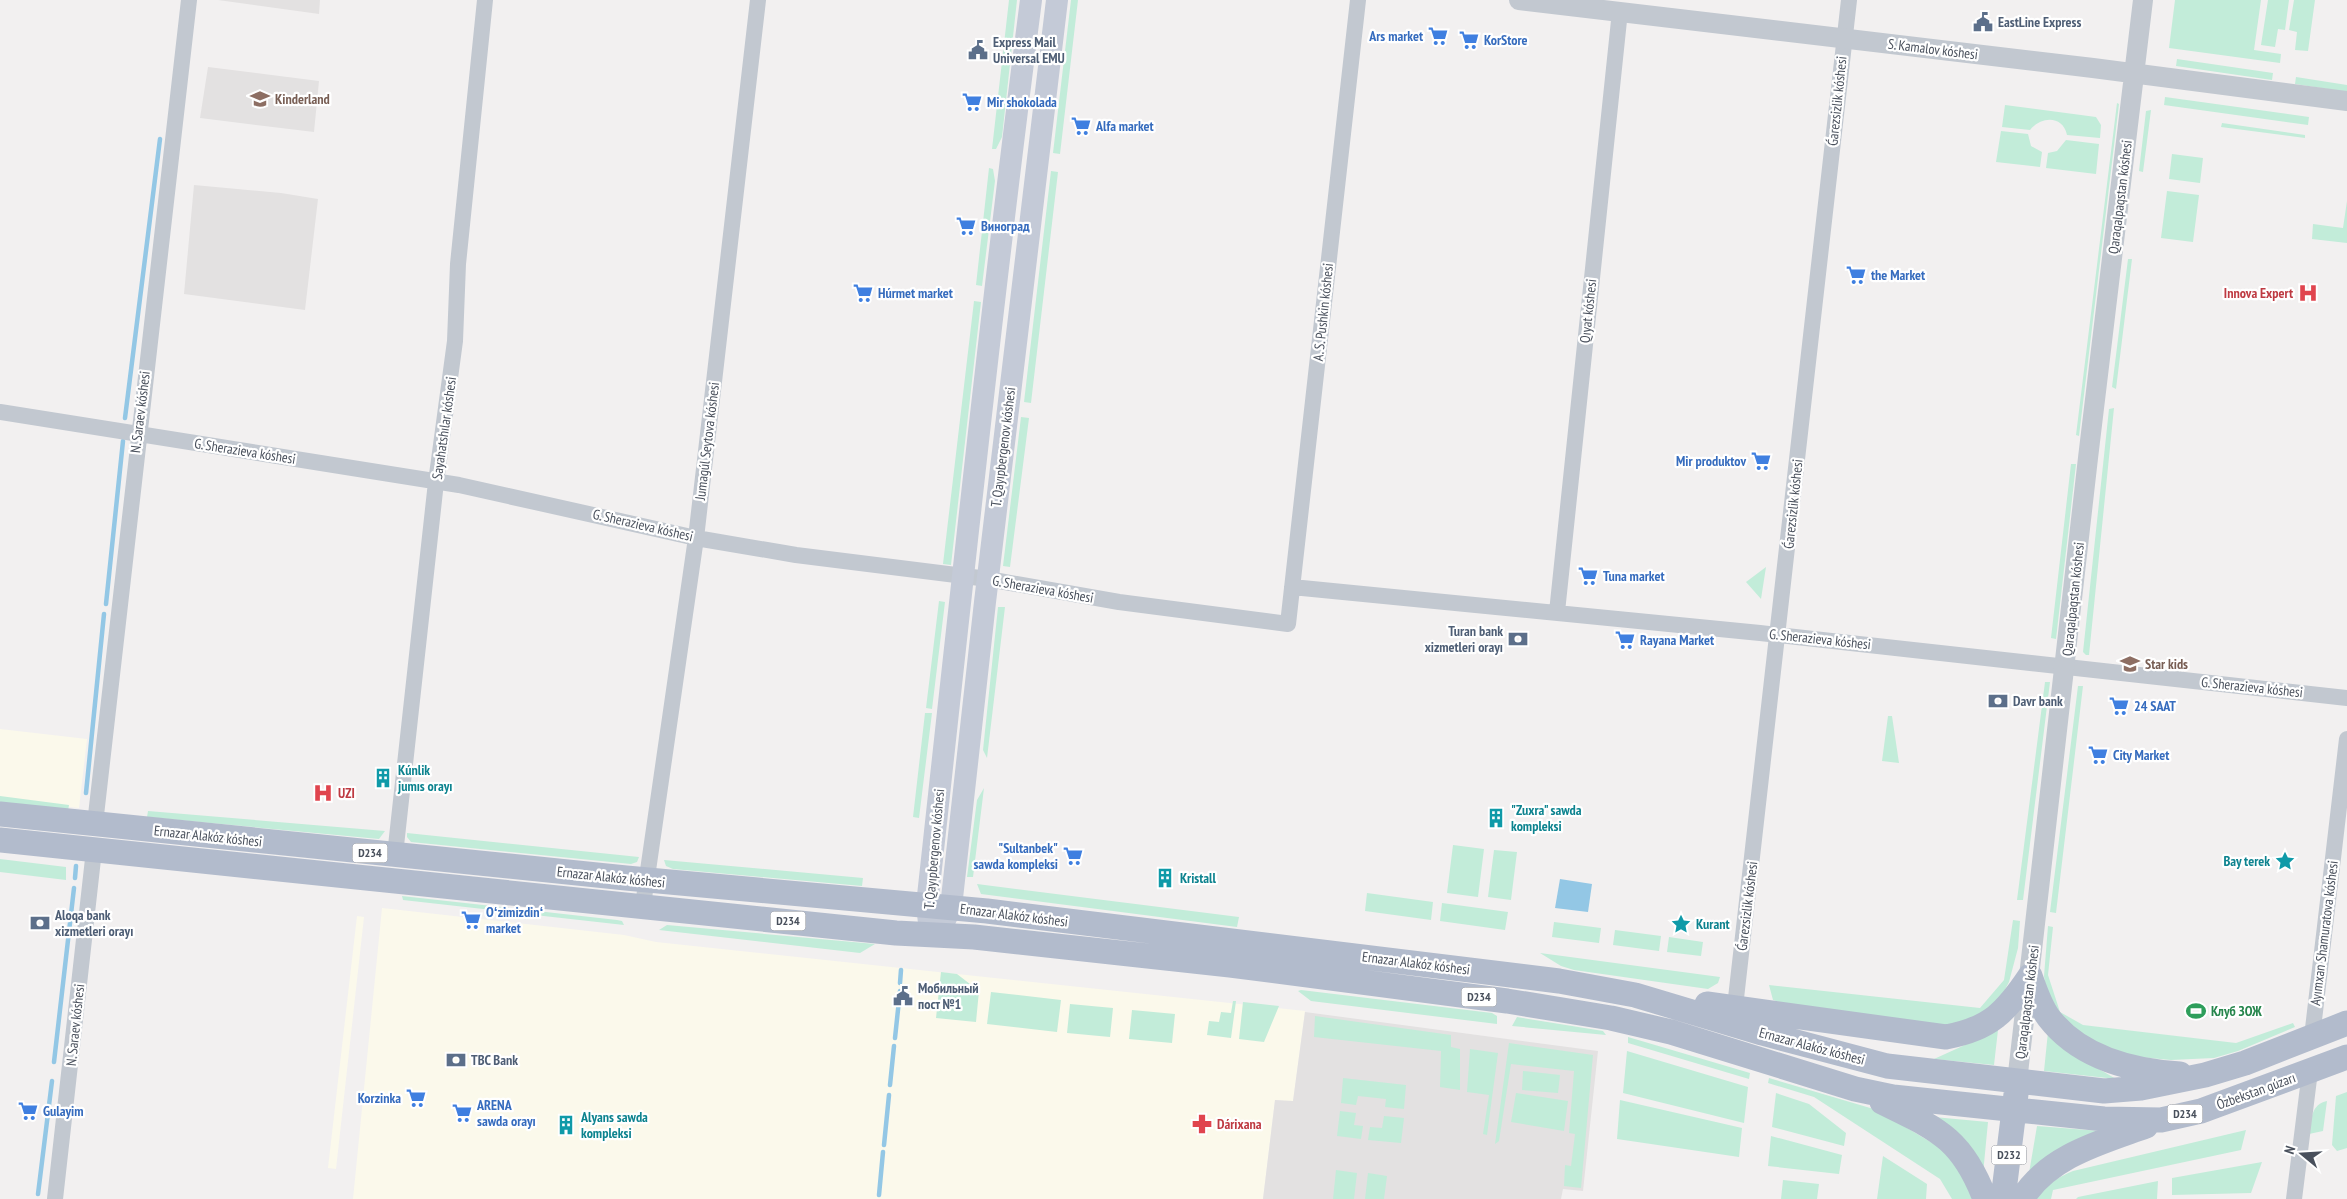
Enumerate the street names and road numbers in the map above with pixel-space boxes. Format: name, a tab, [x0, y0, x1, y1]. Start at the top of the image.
street label: S. Kamalov kóshesi	[1887, 35, 1979, 63]
street label: Ǵarezsizlik kóshesi	[1823, 55, 1851, 147]
street label: Qaraqalpaqstan kóshesi	[2104, 139, 2136, 255]
street label: A. S. Pushkin kóshesi	[1309, 262, 1337, 362]
street label: Qıyat kóshesi	[1576, 278, 1600, 344]
street label: N. Saraev kóshesi	[126, 370, 154, 454]
street label: Sayahatshılar kóshesi	[428, 376, 460, 480]
street label: Jumagúl Seytova kóshesi	[691, 381, 723, 502]
street label: T. Qayıpbergenov kóshesi	[987, 386, 1019, 508]
street label: G. Sherazieva kóshesi	[193, 434, 297, 468]
street label: Ǵarezsizlik kóshesi	[1779, 458, 1807, 550]
street label: G. Sherazieva kóshesi	[591, 505, 695, 545]
street label: Qaraqalpaqstan kóshesi	[2058, 541, 2088, 657]
street label: G. Sherazieva kóshesi	[991, 571, 1095, 607]
street label: G. Sherazieva kóshesi	[1768, 625, 1872, 653]
street label: G. Sherazieva kóshesi	[2200, 673, 2304, 701]
street label: T. Qayıpbergenov kóshesi	[920, 788, 948, 910]
street label: Ernazar Alakóz kóshesi	[153, 821, 263, 851]
road number: D234	[352, 844, 388, 862]
street label: Ayımxan Shamuratova kóshesi	[2306, 859, 2342, 1007]
street label: Ǵarezsizlik kóshesi	[1733, 860, 1761, 952]
street label: Ernazar Alakóz kóshesi	[556, 862, 666, 892]
street label: Ernazar Alakóz kóshesi	[959, 899, 1069, 931]
road number: D234	[770, 911, 806, 930]
street label: Qaraqalpaqstan kóshesi	[2011, 944, 2043, 1060]
street label: Ernazar Alakóz kóshesi	[1361, 947, 1471, 979]
street label: N. Saraev kóshesi	[62, 983, 88, 1067]
road number: D234	[1462, 988, 1496, 1006]
street label: Ernazar Alakóz kóshesi	[1757, 1023, 1867, 1069]
street label: Ózbekstan gúzarı	[2214, 1068, 2298, 1114]
road number: D234	[2168, 1104, 2202, 1124]
road number: D232	[1992, 1146, 2026, 1164]

